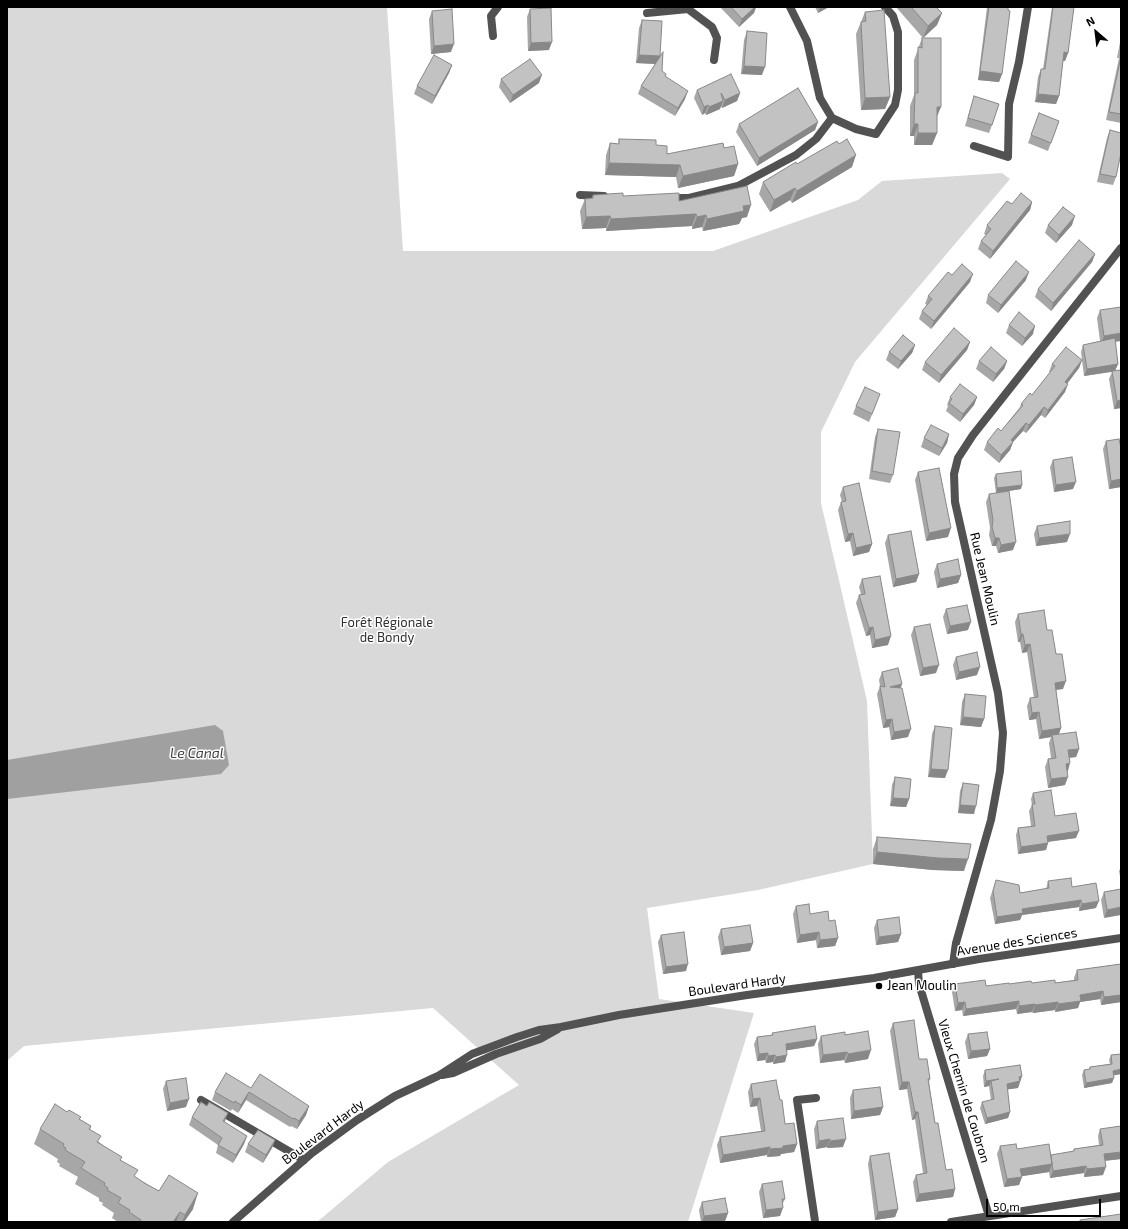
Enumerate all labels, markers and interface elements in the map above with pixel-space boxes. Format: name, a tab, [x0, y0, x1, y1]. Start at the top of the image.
north arrow	[1076, 12, 1116, 52]
text: N	[1084, 13, 1097, 29]
street label: Rue Jean Moulin	[967, 531, 1003, 627]
park label: Forêt Régionale de Bondy	[341, 615, 433, 646]
water label: Le Canal	[170, 745, 224, 761]
street label: Avenue des Sciences	[956, 925, 1078, 959]
street label: Boulevard Hardy	[687, 970, 787, 1000]
place label: Jean Moulin	[887, 978, 957, 994]
marker: Jean Moulin	[874, 981, 884, 991]
street label: Vieux Chemin de Coubron	[935, 1017, 993, 1165]
street label: Boulevard Hardy	[279, 1096, 367, 1168]
scale bar	[988, 1191, 1103, 1217]
text: 50 m	[993, 1199, 1020, 1213]

